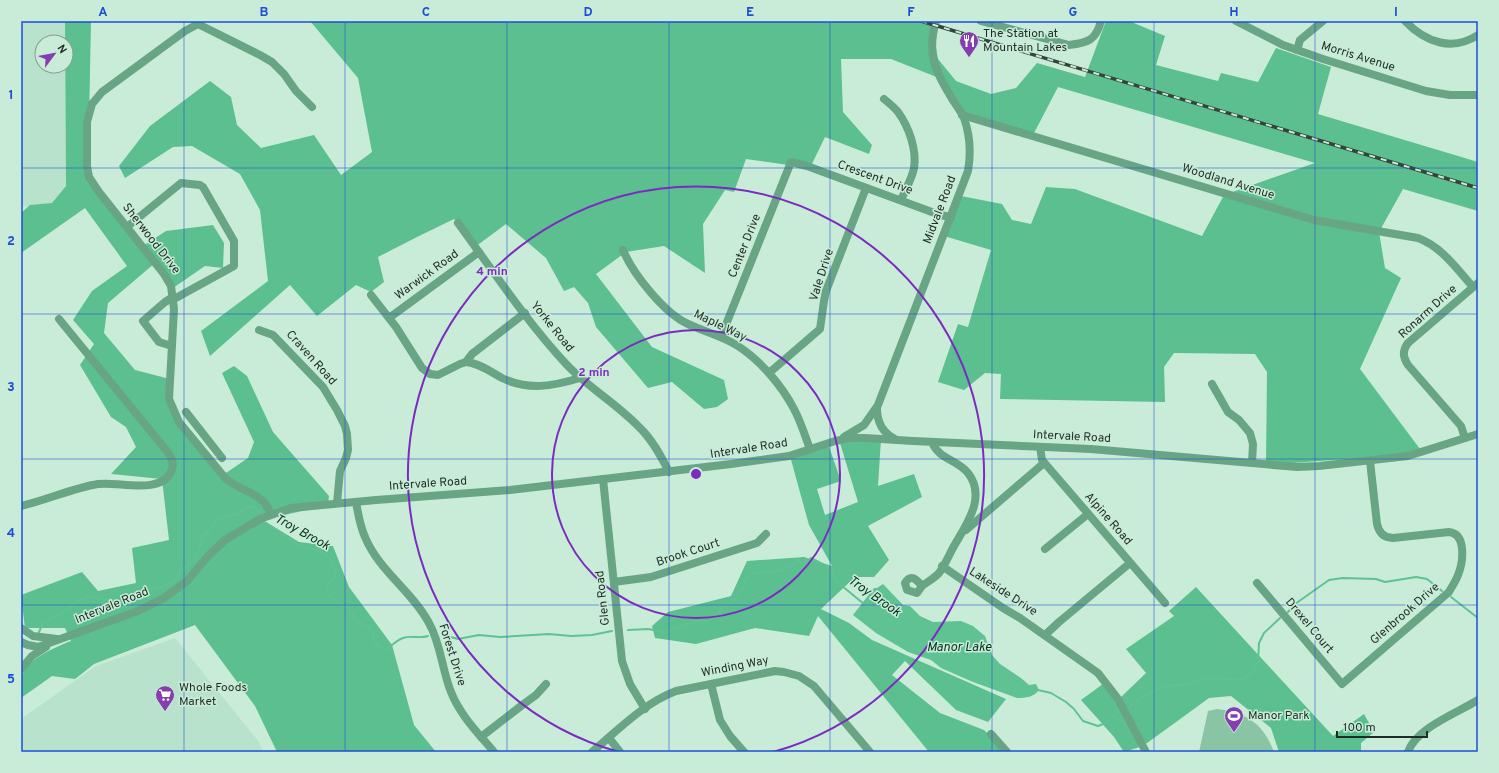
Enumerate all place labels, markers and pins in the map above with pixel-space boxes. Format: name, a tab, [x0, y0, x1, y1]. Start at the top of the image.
place label: The Station at Mountain Lakes	[983, 26, 1067, 56]
restaurant icon: The Station at Mountain Lakes	[958, 30, 980, 58]
centre of rings	[689, 467, 703, 481]
place label: Whole Foods Market	[179, 680, 247, 710]
supermarket icon: Whole Foods Market	[154, 684, 176, 712]
sports icon: Manor Park	[1223, 705, 1245, 733]
place label: Manor Park	[1248, 708, 1310, 724]

